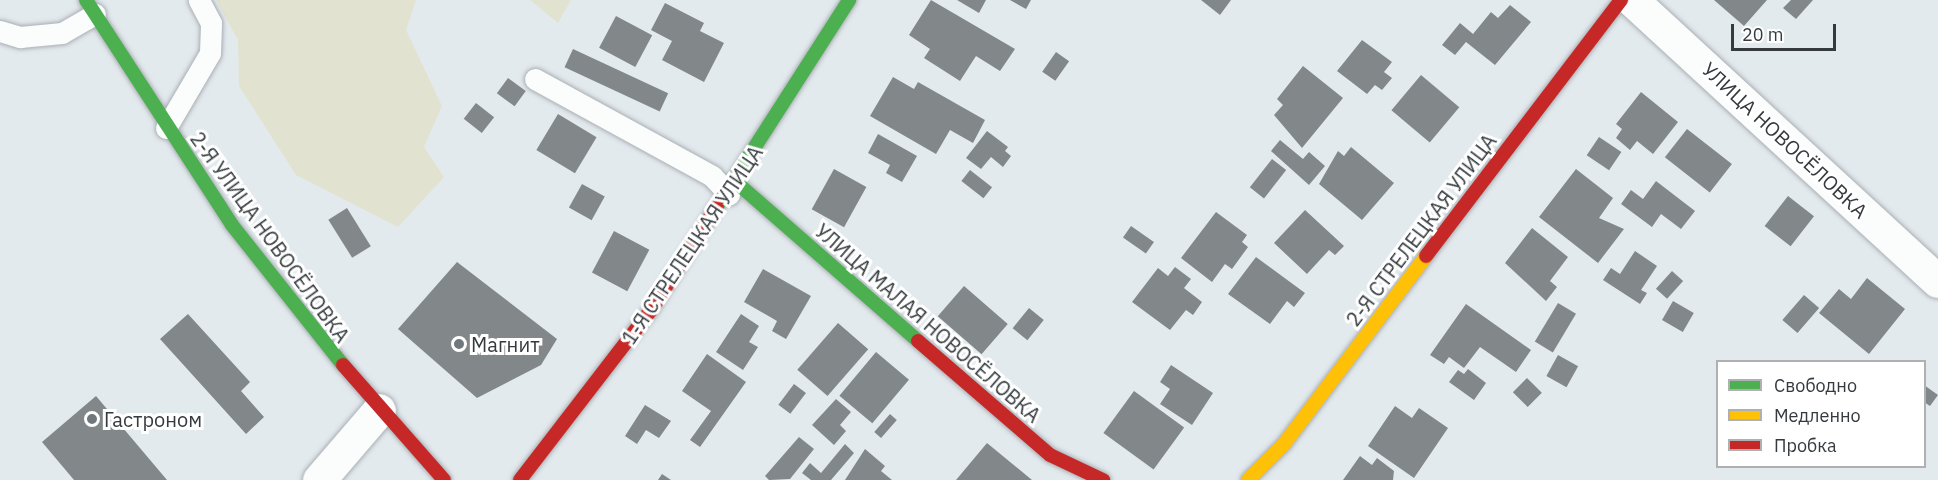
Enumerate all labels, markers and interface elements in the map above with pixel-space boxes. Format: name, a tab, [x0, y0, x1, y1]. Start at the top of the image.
scale bar	[1734, 12, 1839, 50]
text: 20 m	[1742, 23, 1784, 46]
street label: УЛИЦА НОВОСЁЛОВКА	[1697, 57, 1873, 223]
street label: 2-Я УЛИЦА НОВОСЁЛОВКА	[185, 127, 355, 347]
street label: 2-Я СТРЕЛЕЦКАЯ УЛИЦА	[1341, 129, 1501, 331]
street label: 1-Я СТРЕЛЕЦКАЯ УЛИЦА	[617, 141, 767, 349]
street label: УЛИЦА МАЛАЯ НОВОСЁЛОВКА	[810, 219, 1046, 427]
place label: Магнит	[471, 332, 540, 356]
marker: Магнит	[452, 337, 466, 351]
legend	[1716, 360, 1926, 468]
text: Свободно	[1774, 374, 1857, 397]
text: Медленно	[1774, 404, 1861, 427]
place label: Гастроном	[104, 407, 202, 431]
marker: Гастроном	[85, 412, 99, 426]
text: Пробка	[1774, 434, 1837, 457]

